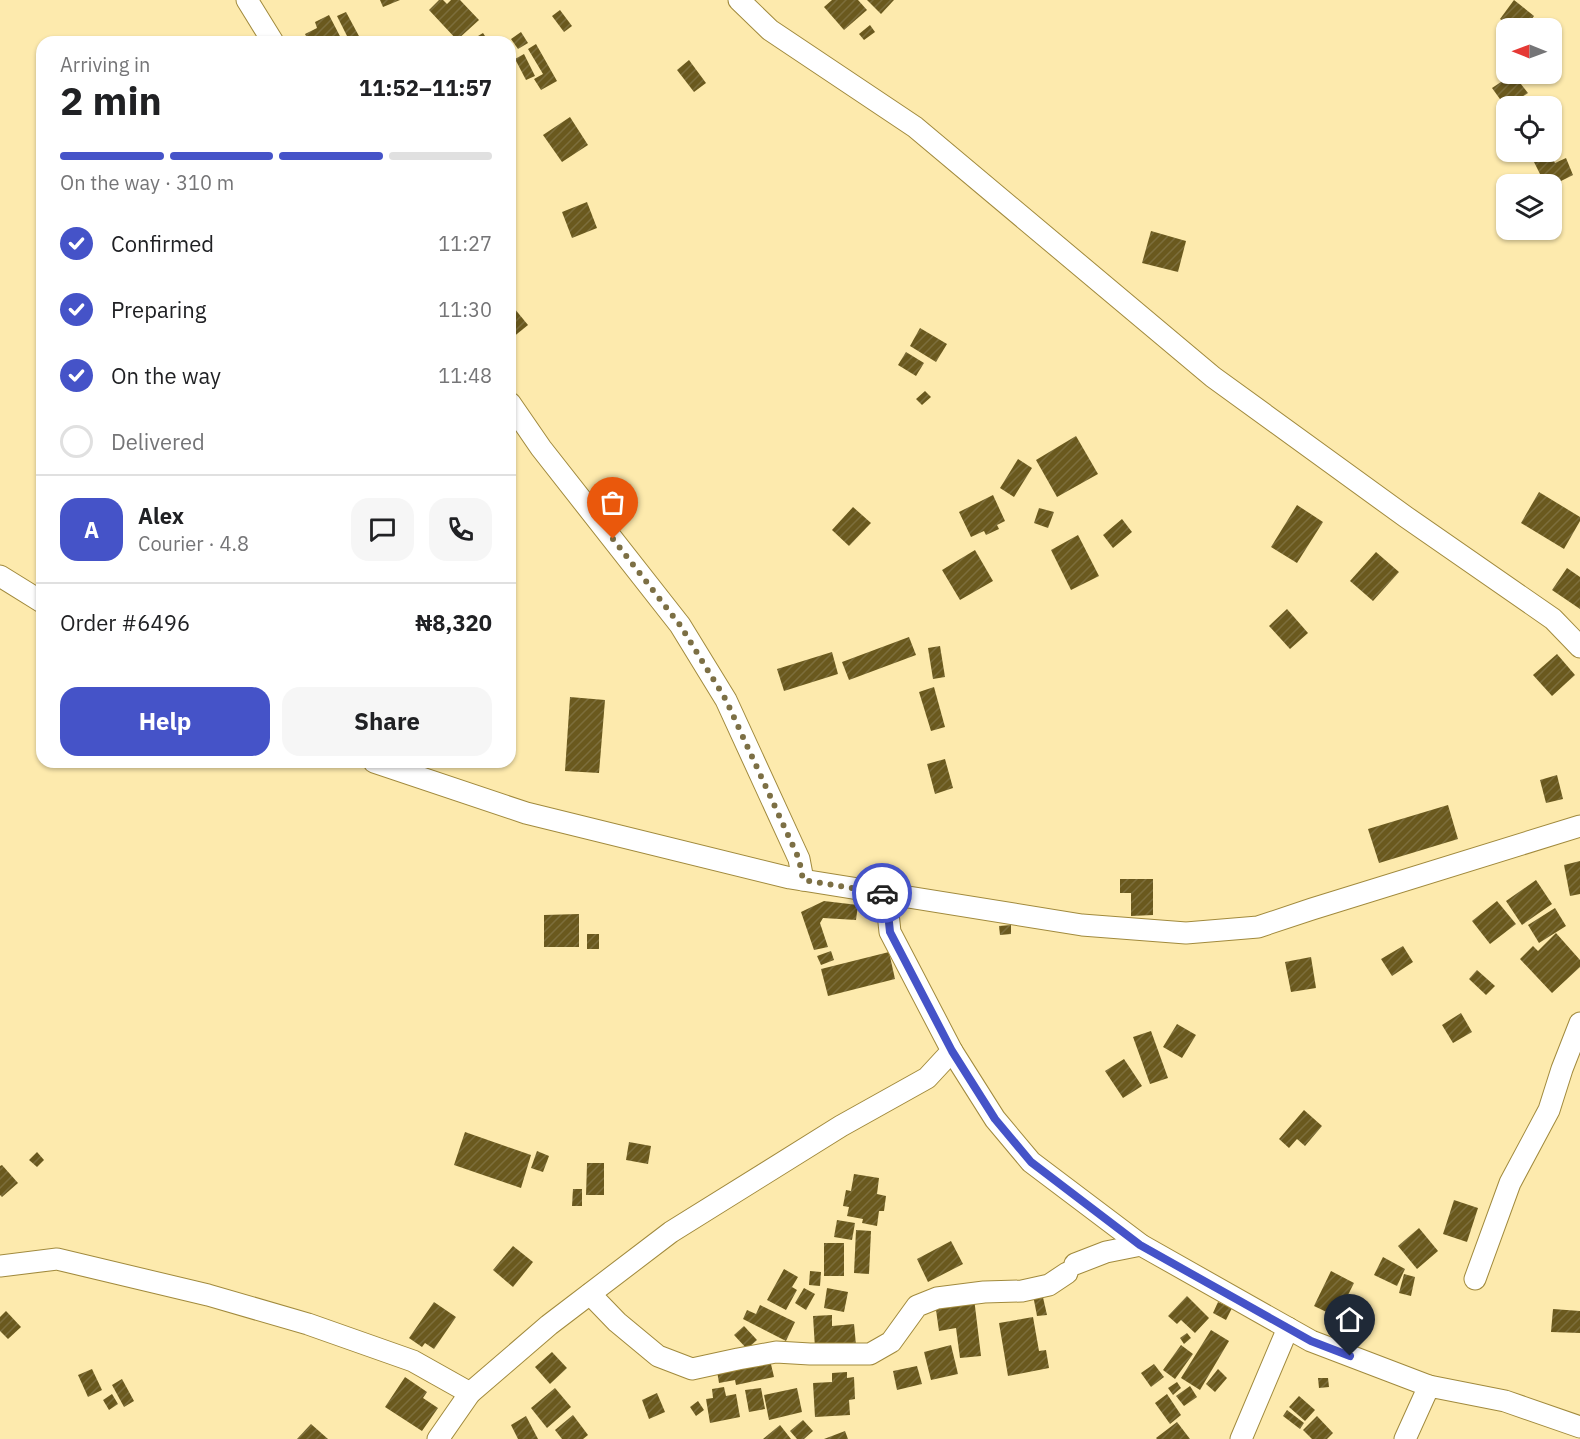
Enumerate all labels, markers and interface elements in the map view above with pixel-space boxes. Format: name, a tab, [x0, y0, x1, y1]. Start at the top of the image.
north arrow	[1496, 18, 1562, 84]
map controls	[1496, 18, 1562, 240]
text: Arriving in	[60, 51, 150, 78]
text: 11:52–11:57	[359, 73, 492, 102]
text: 2 min	[60, 75, 162, 126]
button: locate	[1496, 96, 1562, 162]
text: On the way · 310 m	[60, 169, 234, 196]
button: layers	[1496, 174, 1562, 240]
icon: check	[60, 227, 93, 260]
text: Confirmed	[111, 229, 214, 258]
text: 11:27	[438, 230, 492, 257]
icon: check	[60, 293, 93, 326]
text: Preparing	[111, 295, 206, 324]
text: 11:30	[438, 296, 492, 323]
icon: check	[60, 359, 93, 392]
text: On the way	[111, 361, 221, 390]
text: 11:48	[438, 362, 492, 389]
text: Delivered	[111, 427, 205, 456]
pin	[587, 477, 638, 539]
icon: bag	[596, 486, 629, 519]
button: chat	[351, 498, 414, 561]
button: phone	[429, 498, 492, 561]
text: Alex	[138, 501, 184, 530]
text: A	[84, 515, 99, 544]
text: Courier · 4.8	[138, 530, 249, 557]
text: Order #6496	[60, 608, 190, 637]
text: ₦8,320	[415, 608, 492, 637]
button: Help	[60, 687, 270, 756]
button: Share	[282, 687, 492, 756]
courier	[852, 863, 912, 923]
icon: car	[866, 877, 899, 910]
pin	[1324, 1294, 1375, 1356]
icon: home	[1333, 1303, 1366, 1336]

